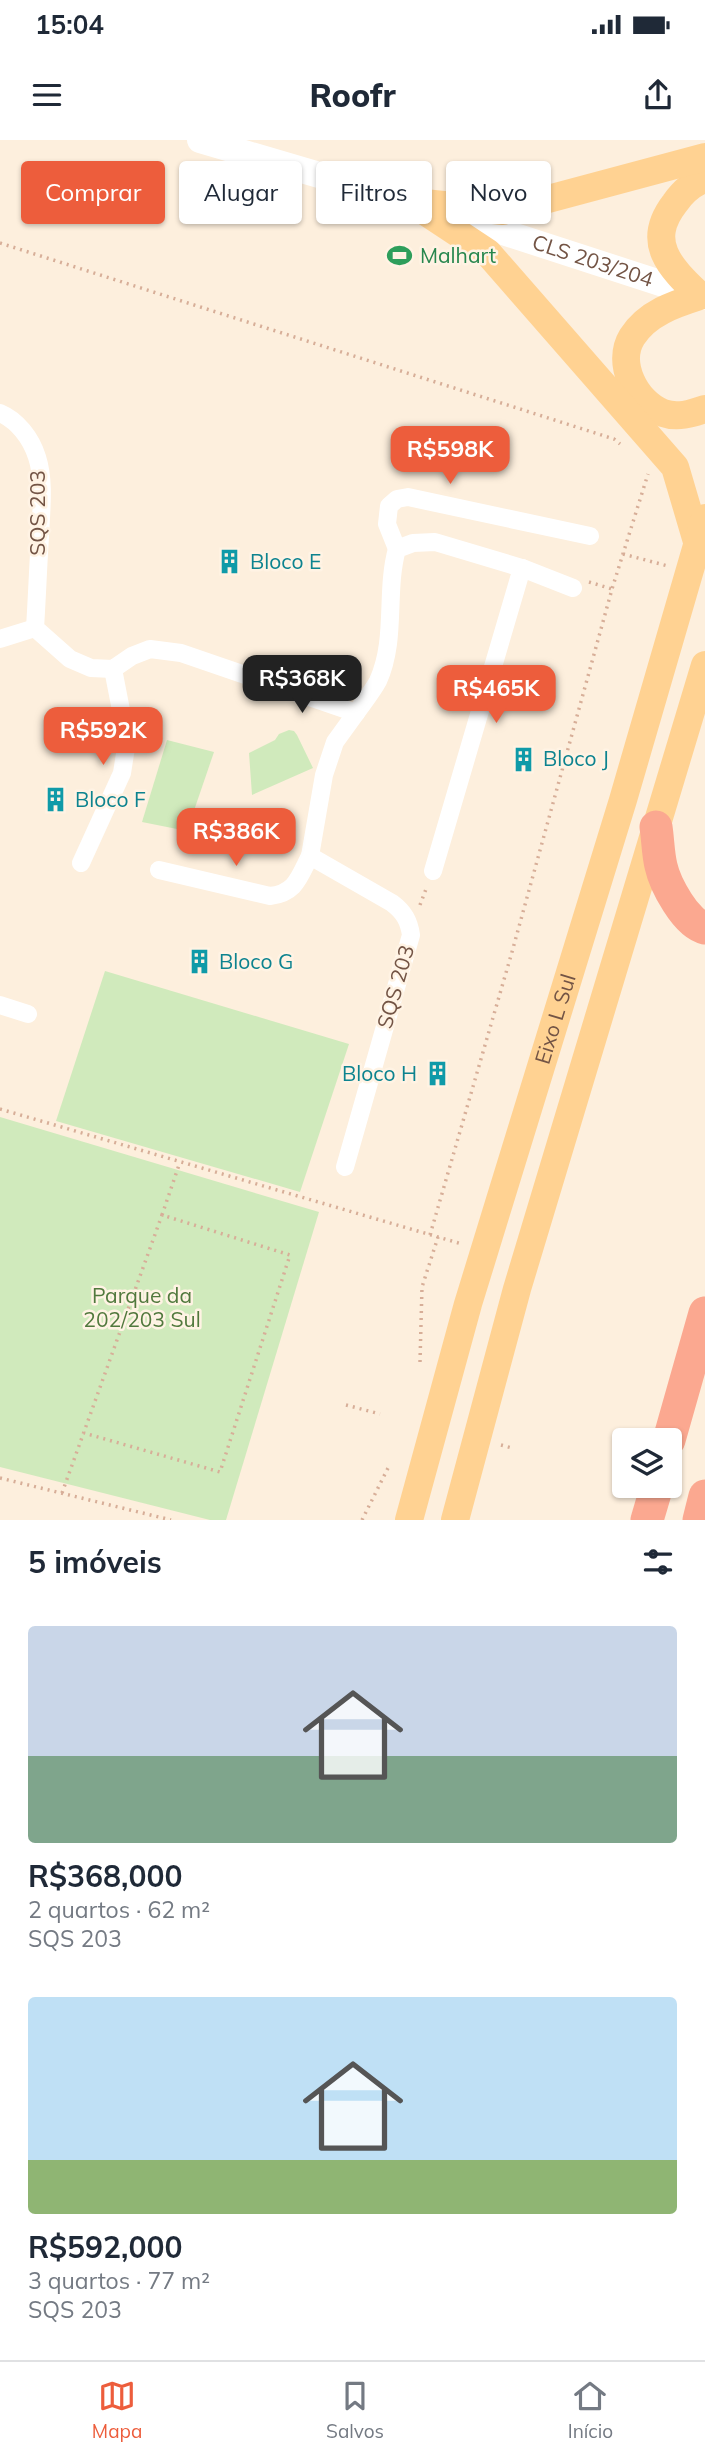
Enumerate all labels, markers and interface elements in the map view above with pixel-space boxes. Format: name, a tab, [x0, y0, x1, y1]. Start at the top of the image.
text: 15:04	[35, 8, 104, 41]
text: Roofr	[309, 75, 396, 115]
icon: menu	[28, 76, 66, 114]
icon: share	[639, 76, 677, 114]
chip: Comprar	[21, 161, 165, 224]
chip: Alugar	[179, 161, 302, 224]
chip: Filtros	[316, 161, 432, 224]
chip: Novo	[446, 161, 551, 224]
street label: CLS 203/204	[529, 228, 657, 292]
sports icon: Malhart	[386, 242, 414, 270]
place label: Malhart	[420, 242, 496, 268]
pin: R$598K	[393, 426, 507, 486]
text: R$598K	[407, 434, 493, 463]
street label: SQS 203	[24, 470, 50, 556]
building icon: Bloco E	[216, 548, 244, 576]
place label: Bloco E	[250, 548, 321, 574]
pin: R$368K	[245, 656, 359, 715]
text: R$368K	[259, 663, 345, 692]
pin: R$465K	[439, 666, 553, 725]
text: R$465K	[453, 673, 539, 702]
pin: R$592K	[46, 708, 160, 767]
text: R$592K	[60, 715, 146, 744]
building icon: Bloco J	[509, 745, 537, 773]
place label: Bloco J	[543, 745, 609, 771]
building icon: Bloco F	[41, 786, 69, 814]
place label: Bloco F	[75, 786, 146, 812]
pin: R$386K	[179, 808, 293, 868]
text: R$386K	[193, 816, 279, 845]
street label: SQS 203	[371, 942, 419, 1031]
building icon: Bloco G	[185, 948, 213, 976]
place label: Bloco G	[219, 948, 293, 974]
street label: Eixo L Sul	[529, 971, 581, 1067]
place label: Bloco H	[342, 1060, 417, 1086]
building icon: Bloco H	[423, 1060, 451, 1088]
park label: Parque da 202/203 Sul	[83, 1282, 201, 1332]
map controls	[612, 1428, 682, 1498]
button: layers	[612, 1428, 682, 1498]
text: 5 imóveis	[28, 1543, 162, 1581]
icon: filters	[639, 1543, 677, 1581]
icon: home	[290, 1672, 416, 1798]
text: R$368,000	[28, 1857, 183, 1895]
text: 2 quartos · 62 m²	[28, 1895, 210, 1924]
text: SQS 203	[28, 1924, 122, 1953]
icon: home	[290, 2043, 416, 2169]
text: R$592,000	[28, 2228, 183, 2266]
text: 3 quartos · 77 m²	[28, 2266, 210, 2295]
text: SQS 203	[28, 2295, 122, 2324]
tab: Mapa	[92, 2377, 142, 2443]
tab: Salvos	[326, 2377, 384, 2443]
tab: Início	[568, 2377, 613, 2443]

